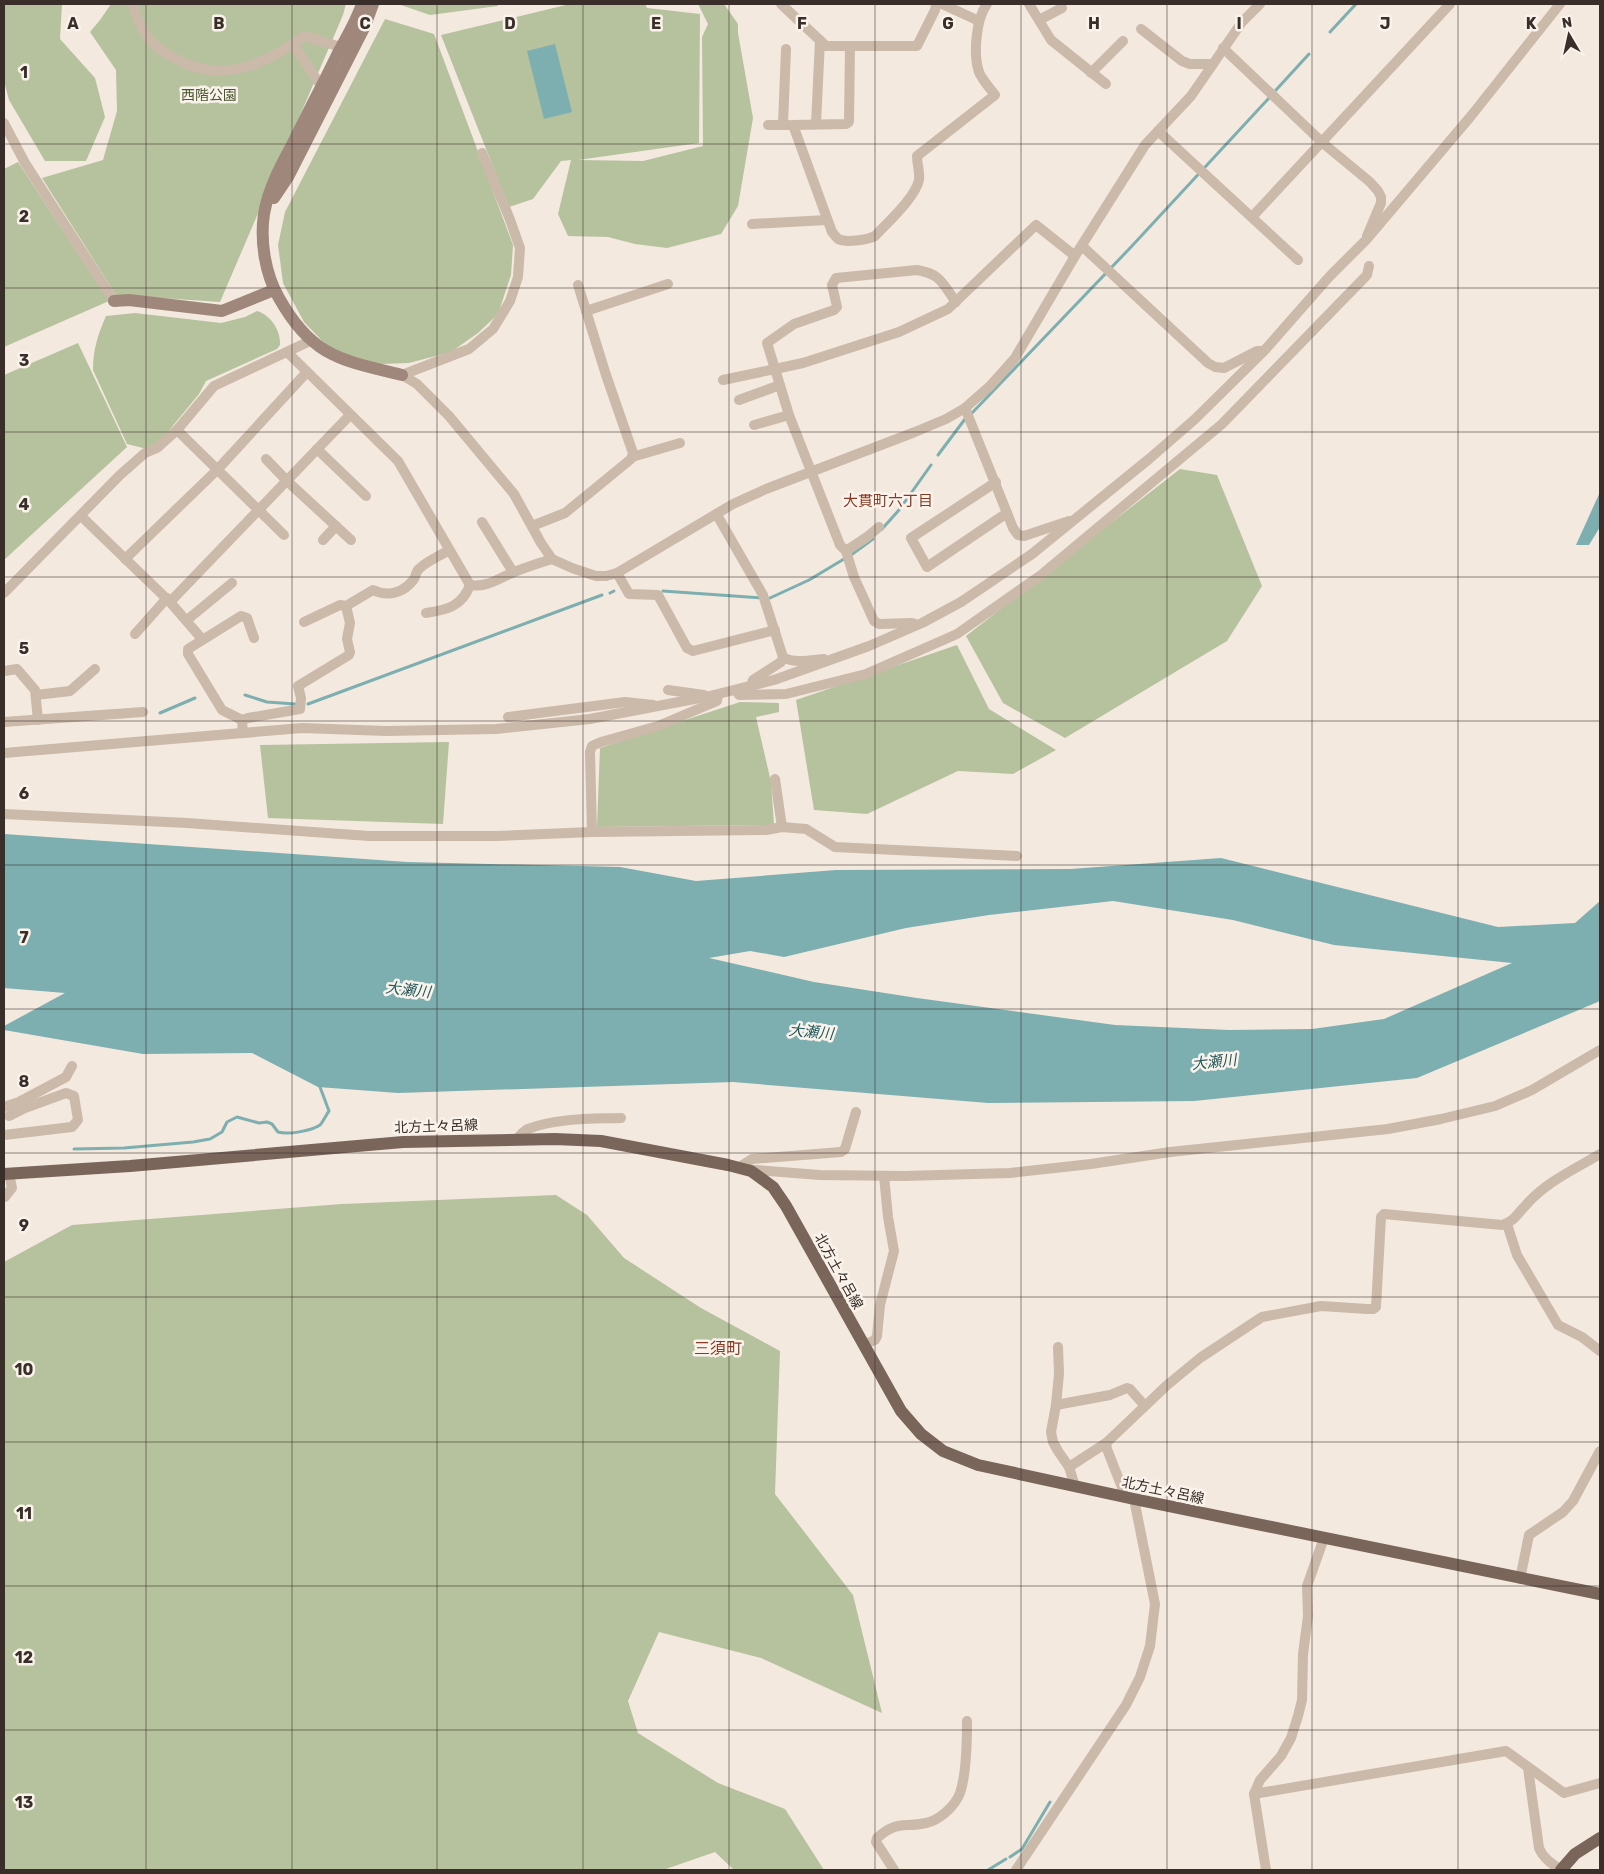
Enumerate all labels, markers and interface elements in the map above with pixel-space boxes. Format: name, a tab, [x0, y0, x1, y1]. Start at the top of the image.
north arrow	[1544, 10, 1594, 60]
text: N	[1561, 13, 1573, 32]
text: A	[67, 14, 79, 33]
text: B	[213, 14, 225, 33]
text: C	[359, 14, 371, 33]
text: D	[504, 14, 516, 33]
text: E	[651, 14, 661, 33]
text: F	[797, 14, 807, 33]
text: G	[942, 14, 954, 33]
text: H	[1088, 14, 1100, 33]
text: I	[1236, 14, 1242, 33]
text: J	[1380, 14, 1390, 33]
text: K	[1526, 14, 1537, 33]
text: 1	[20, 63, 28, 82]
park label: 西階公園	[181, 87, 237, 104]
text: 2	[19, 207, 29, 226]
text: 3	[19, 351, 29, 370]
district label: 大貫町六丁目	[843, 492, 933, 510]
text: 4	[19, 495, 30, 514]
text: 5	[19, 639, 29, 658]
text: 6	[19, 784, 29, 803]
text: 7	[19, 928, 29, 947]
water label: 大瀬川	[385, 979, 433, 1002]
water label: 大瀬川	[788, 1021, 836, 1043]
water label: 大瀬川	[1191, 1050, 1239, 1073]
text: 8	[19, 1072, 30, 1091]
street label: 北方土々呂線	[394, 1117, 478, 1136]
text: 9	[19, 1216, 29, 1235]
street label: 北方土々呂線	[811, 1230, 866, 1312]
district label: 三須町	[694, 1339, 742, 1358]
text: 10	[15, 1360, 34, 1379]
street label: 北方土々呂線	[1120, 1473, 1206, 1508]
text: 11	[16, 1504, 32, 1523]
text: 12	[15, 1648, 33, 1667]
text: 13	[15, 1793, 33, 1812]

